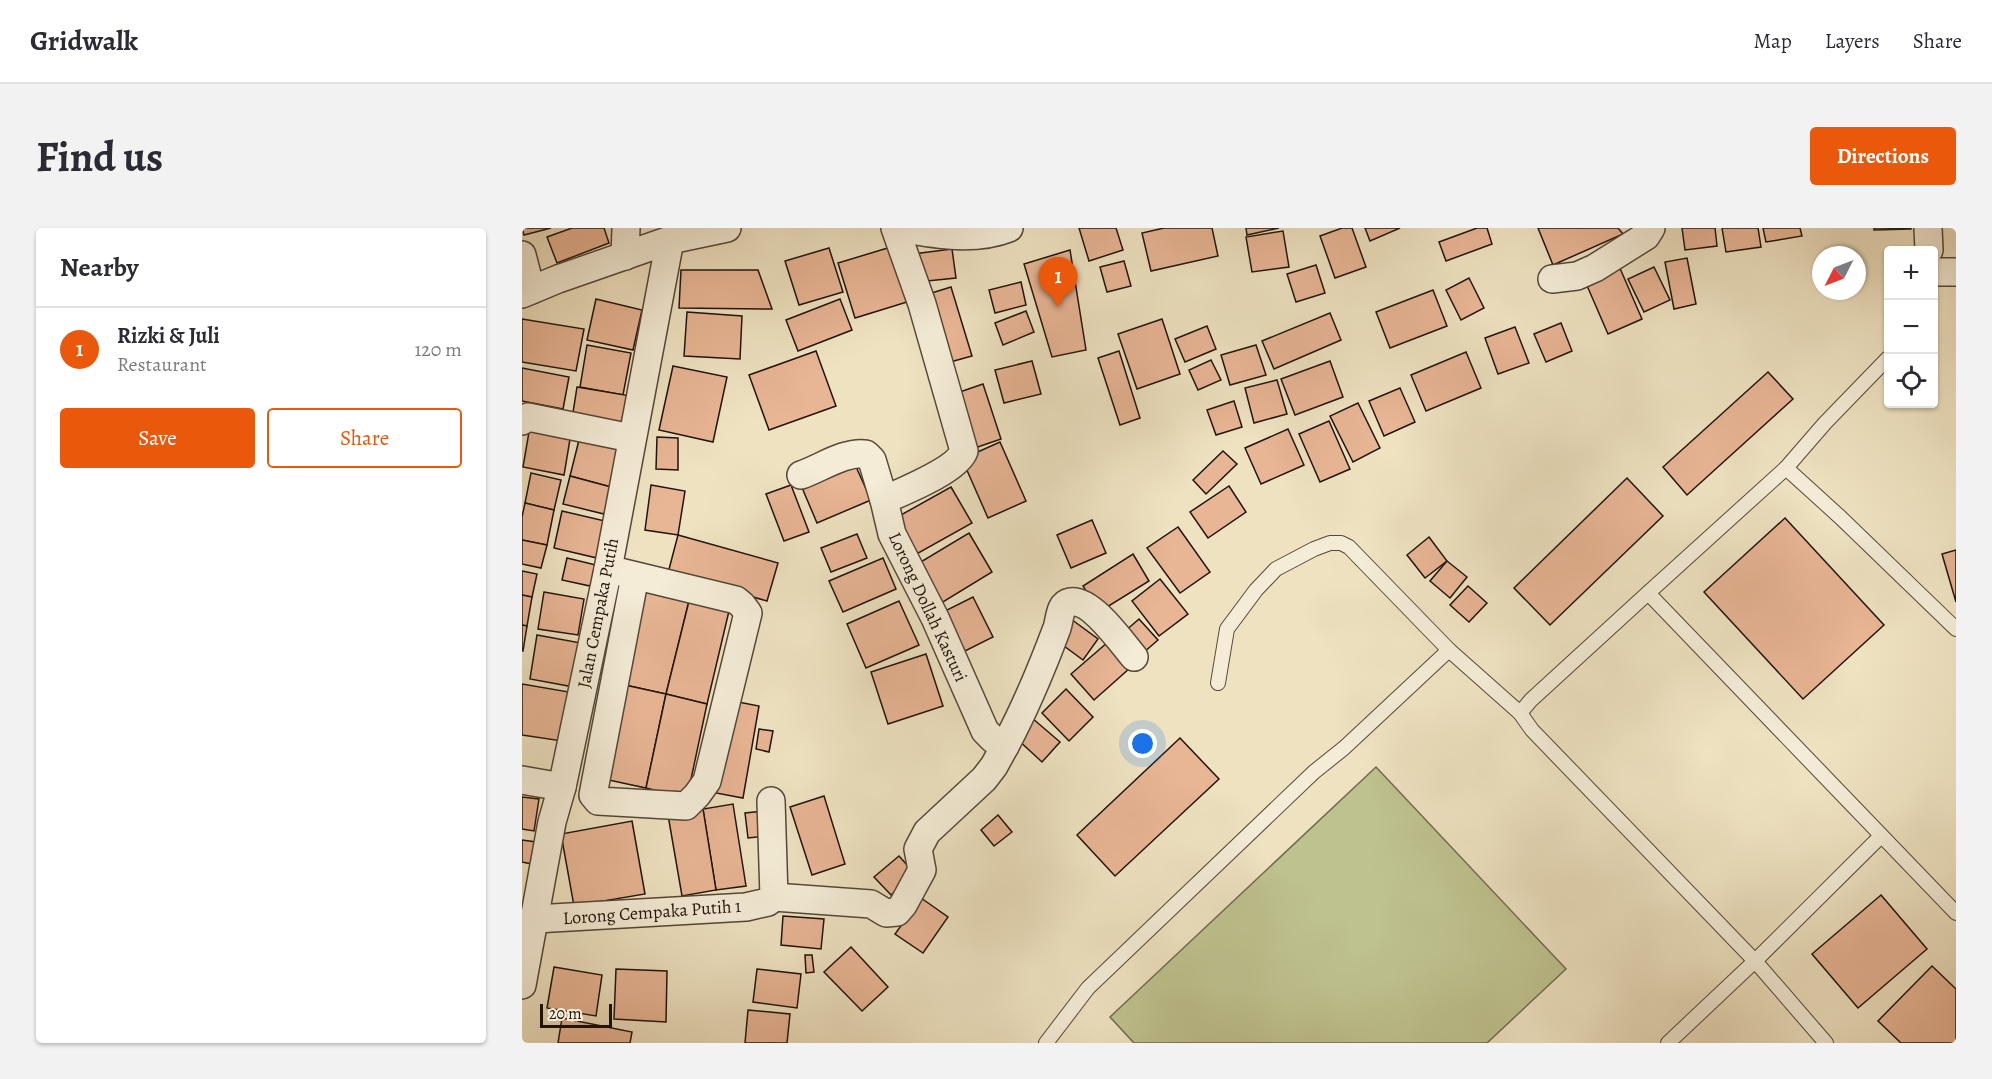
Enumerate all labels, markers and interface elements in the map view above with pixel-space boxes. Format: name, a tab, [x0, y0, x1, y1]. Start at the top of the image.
text: Gridwalk	[30, 22, 138, 60]
text: Map	[1753, 27, 1792, 55]
text: Layers	[1825, 27, 1880, 55]
text: Share	[1913, 27, 1962, 55]
button: Directions	[1810, 127, 1956, 185]
text: Find us	[36, 128, 163, 185]
north arrow	[1812, 246, 1866, 300]
map controls	[1884, 246, 1938, 408]
button: +	[1884, 246, 1938, 300]
text: Nearby	[60, 250, 139, 285]
pin: 1	[1038, 257, 1078, 307]
button: −	[1884, 300, 1938, 354]
text: Rizki & Juli	[117, 321, 220, 351]
text: 1	[76, 336, 83, 363]
text: 120 m	[414, 336, 462, 363]
text: Restaurant	[117, 351, 207, 378]
button: locate	[1884, 354, 1938, 408]
button: Save	[60, 408, 255, 468]
button: Share	[267, 408, 462, 468]
street label: Lorong Dollah Kasturi	[883, 528, 973, 686]
street label: Jalan Cempaka Putih	[572, 535, 624, 690]
your location	[1128, 729, 1157, 758]
street label: Lorong Cempaka Putih 1	[562, 894, 742, 930]
scale bar	[540, 1001, 612, 1028]
text: 20 m	[549, 1003, 582, 1025]

